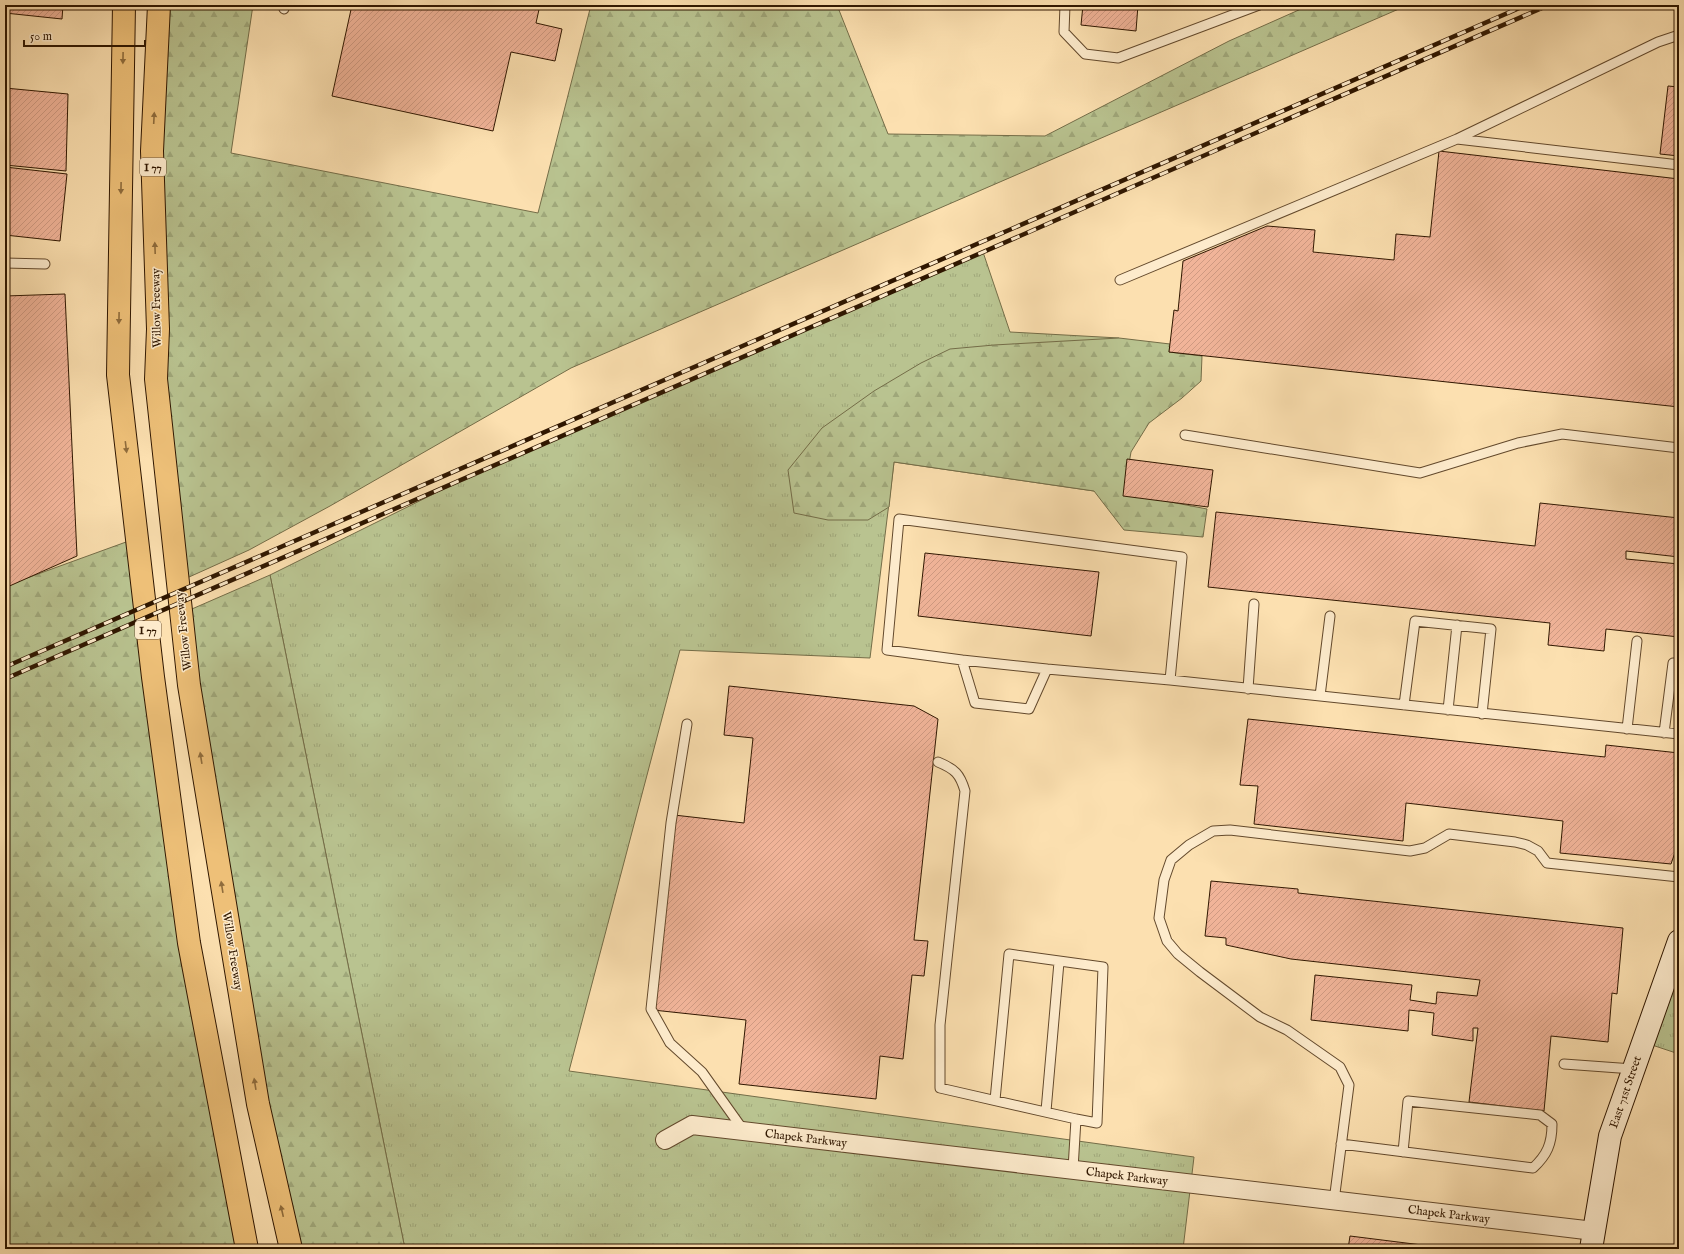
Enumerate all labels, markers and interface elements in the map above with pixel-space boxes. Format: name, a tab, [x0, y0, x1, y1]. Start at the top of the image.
scale bar	[24, 22, 145, 48]
text: 50 m	[30, 29, 52, 44]
one-way arrow	[120, 52, 127, 64]
one-way arrow	[151, 111, 157, 124]
road number: I 77	[140, 158, 166, 176]
one-way arrow	[118, 182, 124, 195]
one-way arrow	[152, 242, 159, 254]
street label: Willow Freeway	[148, 268, 165, 348]
one-way arrow	[116, 312, 122, 325]
one-way arrow	[123, 441, 130, 454]
street label: Willow Freeway	[172, 590, 195, 671]
road number: I 77	[135, 621, 161, 639]
one-way arrow	[198, 752, 204, 764]
one-way arrow	[219, 880, 225, 893]
street label: Willow Freeway	[219, 911, 246, 992]
street label: East 71st Street	[1606, 1054, 1645, 1130]
one-way arrow	[252, 1078, 258, 1090]
street label: Chapek Parkway	[764, 1126, 848, 1152]
street label: Chapek Parkway	[1085, 1164, 1169, 1190]
street label: Chapek Parkway	[1407, 1202, 1491, 1228]
one-way arrow	[279, 1205, 285, 1217]

